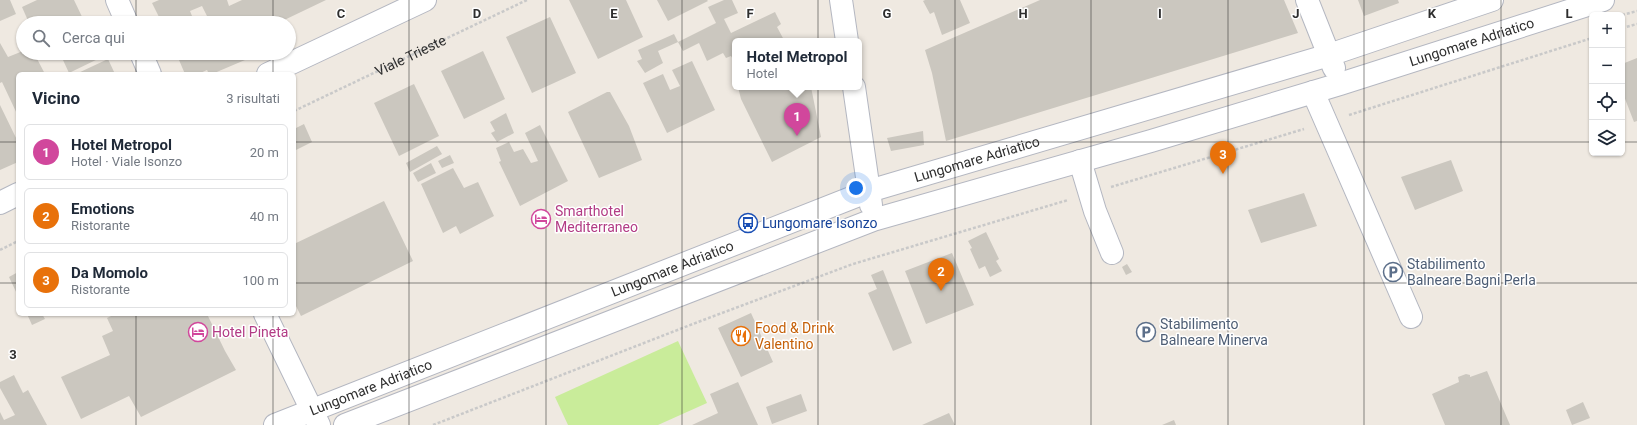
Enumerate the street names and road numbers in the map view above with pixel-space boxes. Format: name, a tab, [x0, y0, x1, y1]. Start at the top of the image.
street label: Lungomare Adriatico	[1407, 15, 1536, 69]
street label: Viale Trieste	[372, 32, 449, 79]
street label: Lungomare Adriatico	[912, 133, 1042, 185]
street label: Lungomare Adriatico	[609, 237, 736, 300]
street label: Lungomare Adriatico	[307, 356, 434, 419]

